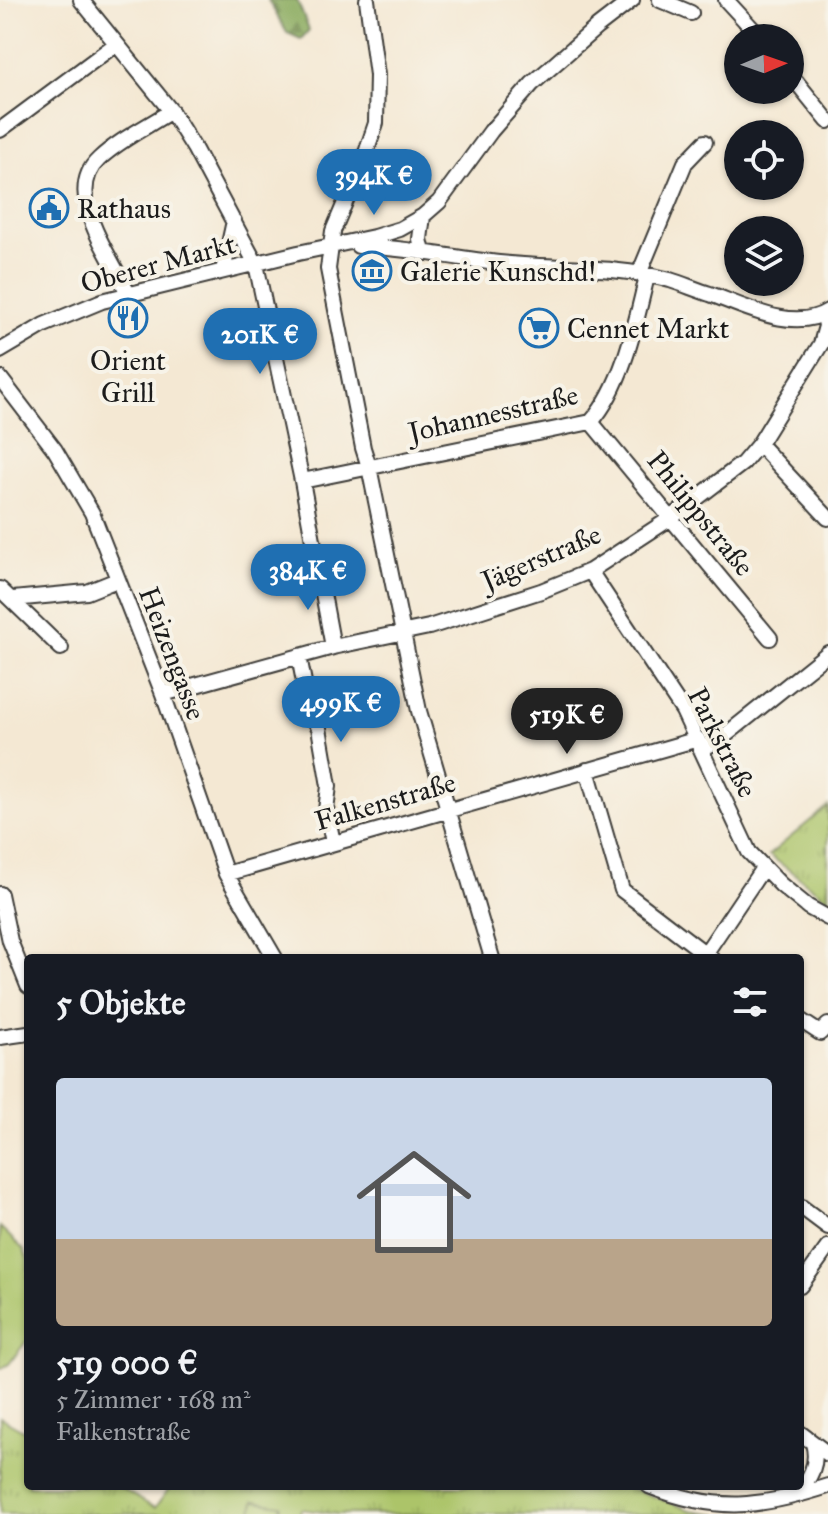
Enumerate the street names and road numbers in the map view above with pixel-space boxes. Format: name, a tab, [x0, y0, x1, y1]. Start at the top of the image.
street label: Oberer Markt	[77, 226, 239, 301]
street label: Johannesstraße	[402, 377, 581, 451]
street label: Philippstraße	[639, 444, 762, 583]
street label: Jägerstraße	[473, 517, 606, 599]
street label: Heizengasse	[131, 582, 214, 725]
street label: Parkstraße	[680, 681, 765, 803]
street label: Falkenstraße	[311, 765, 460, 838]

